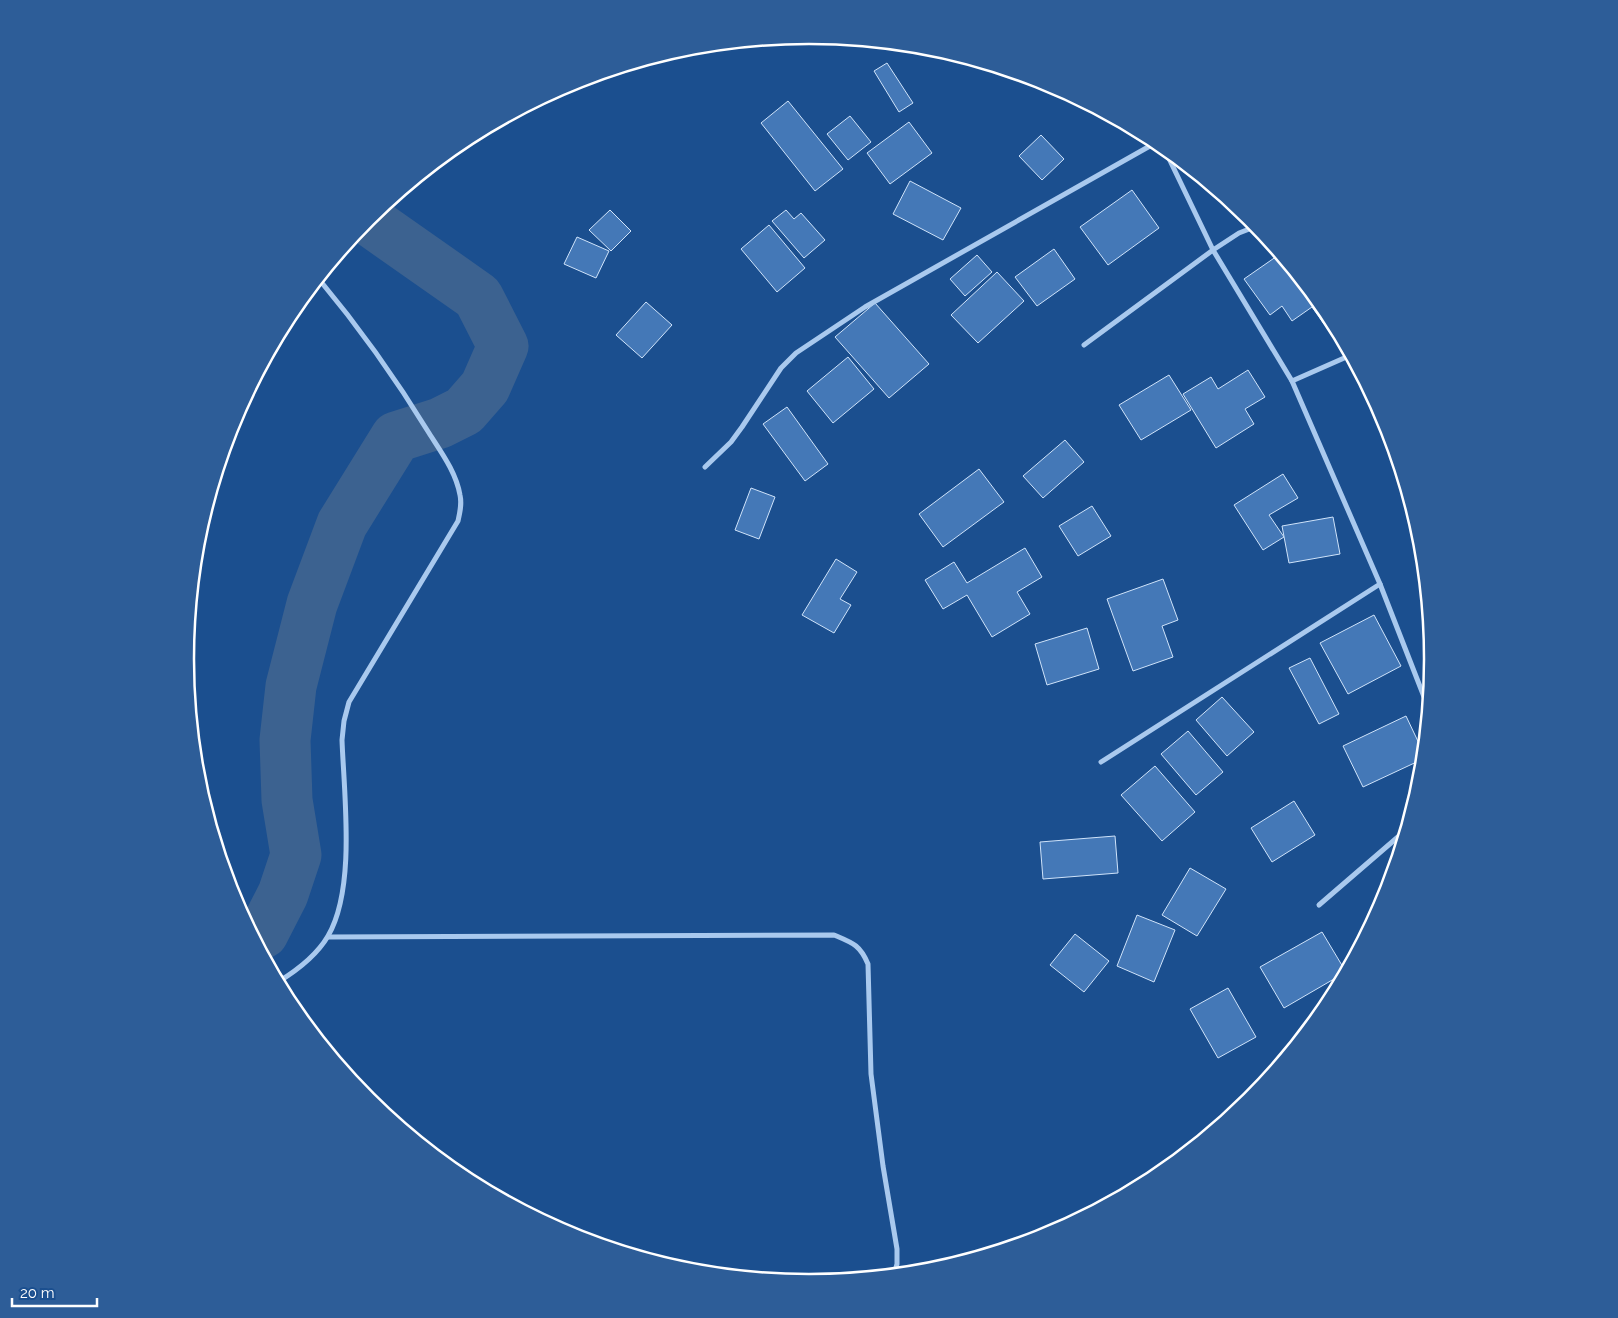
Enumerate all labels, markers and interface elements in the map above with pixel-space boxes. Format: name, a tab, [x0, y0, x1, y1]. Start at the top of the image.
scale bar	[12, 1276, 98, 1308]
text: 20 m	[20, 1284, 55, 1302]

